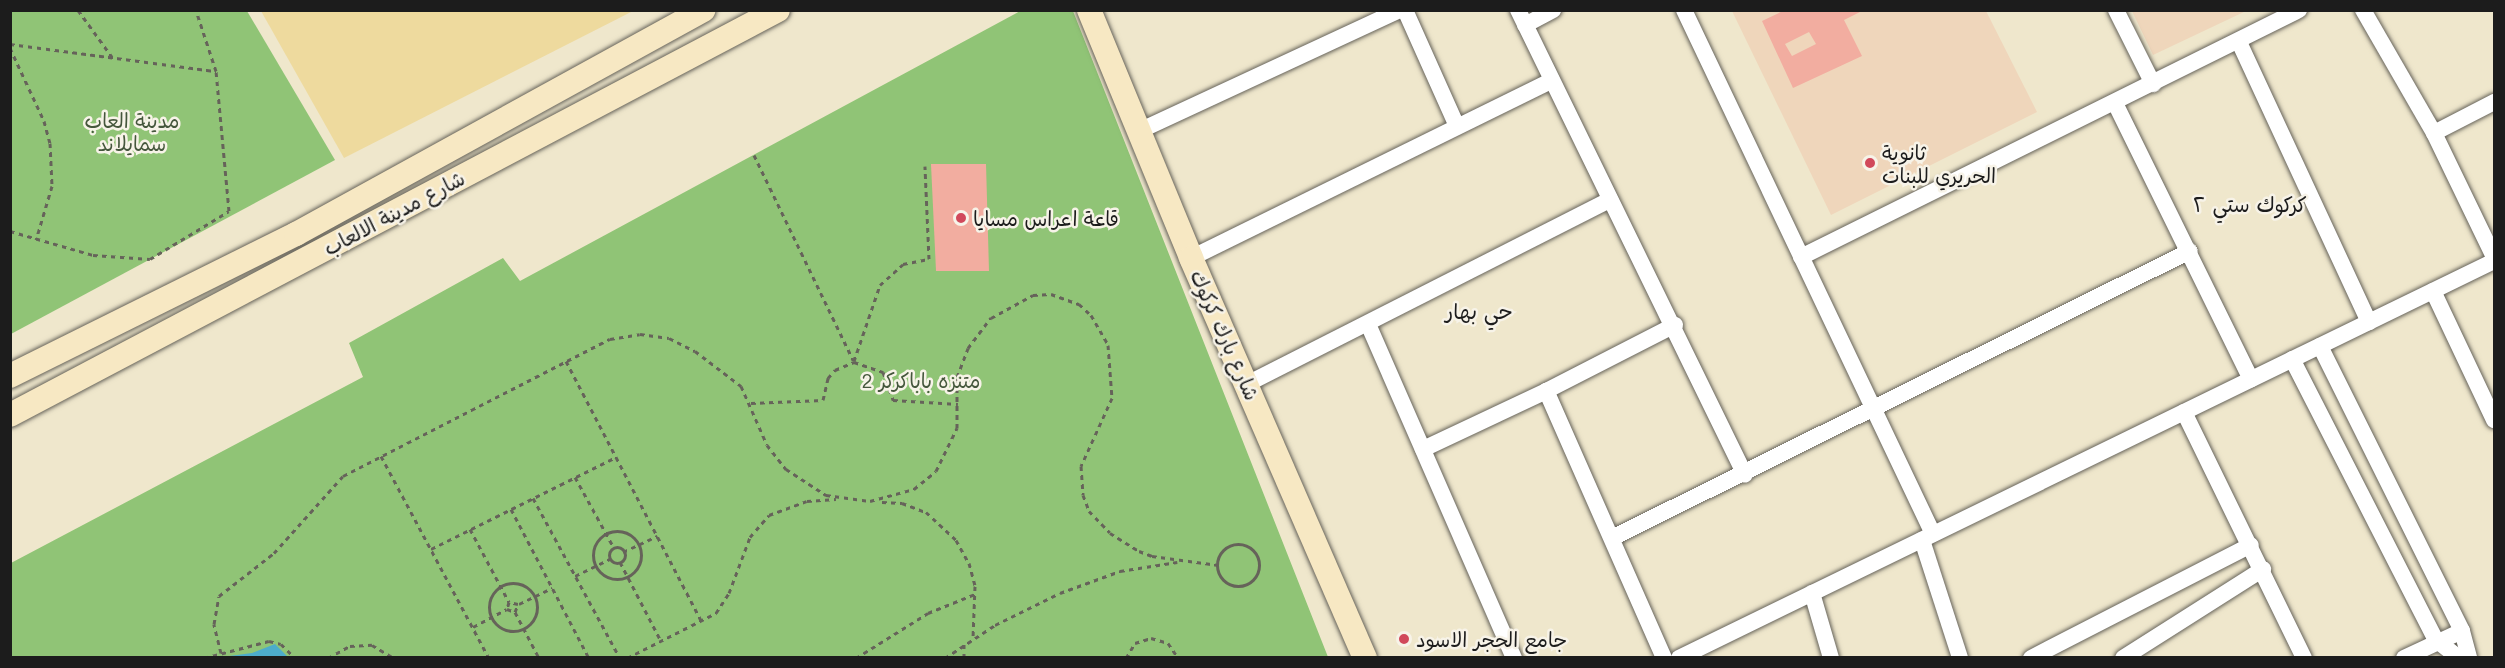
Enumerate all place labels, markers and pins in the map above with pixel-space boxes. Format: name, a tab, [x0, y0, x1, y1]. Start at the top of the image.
place label: ثانوية الحريري للبنات	[1882, 140, 1996, 187]
marker: ثانوية الحريري للبنات	[1863, 156, 1877, 170]
place label: قاعة اعراس مسايا	[973, 206, 1119, 230]
marker: قاعة اعراس مسايا	[954, 211, 968, 225]
place label: جامع الحجر الاسود	[1416, 627, 1567, 651]
marker: جامع الحجر الاسود	[1397, 632, 1411, 646]

